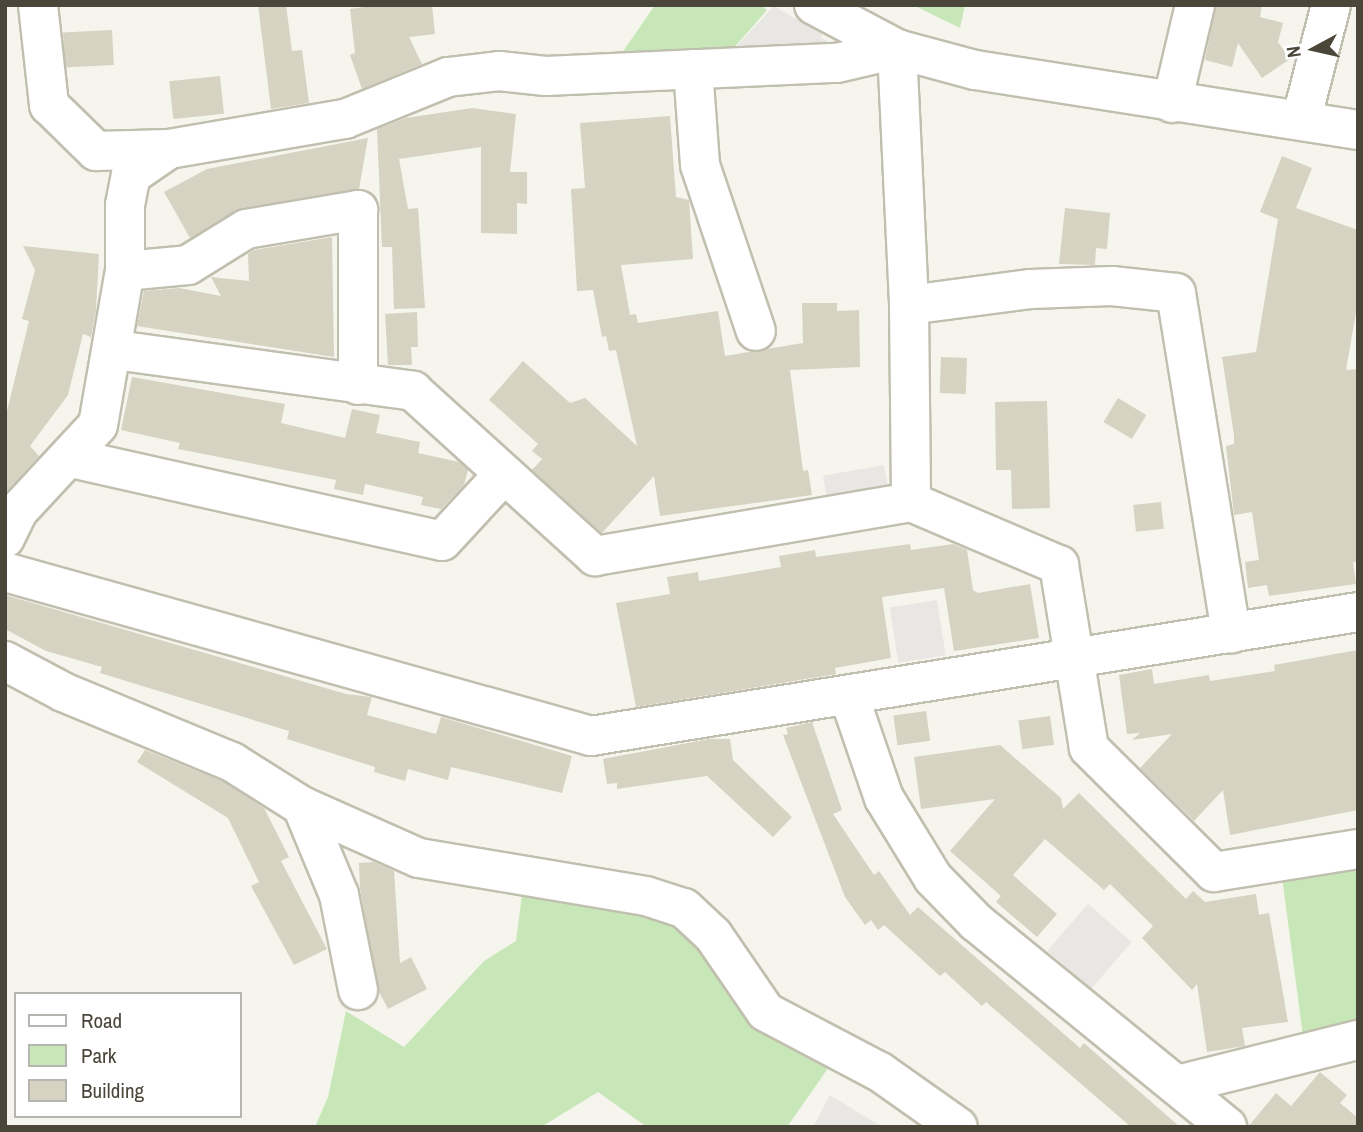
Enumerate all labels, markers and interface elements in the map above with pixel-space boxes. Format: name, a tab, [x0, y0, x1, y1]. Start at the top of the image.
north arrow	[1279, 14, 1349, 84]
text: N	[1280, 45, 1307, 59]
legend	[14, 992, 242, 1118]
text: Road	[81, 1006, 122, 1035]
text: Park	[81, 1041, 116, 1070]
text: Building	[81, 1076, 144, 1105]

